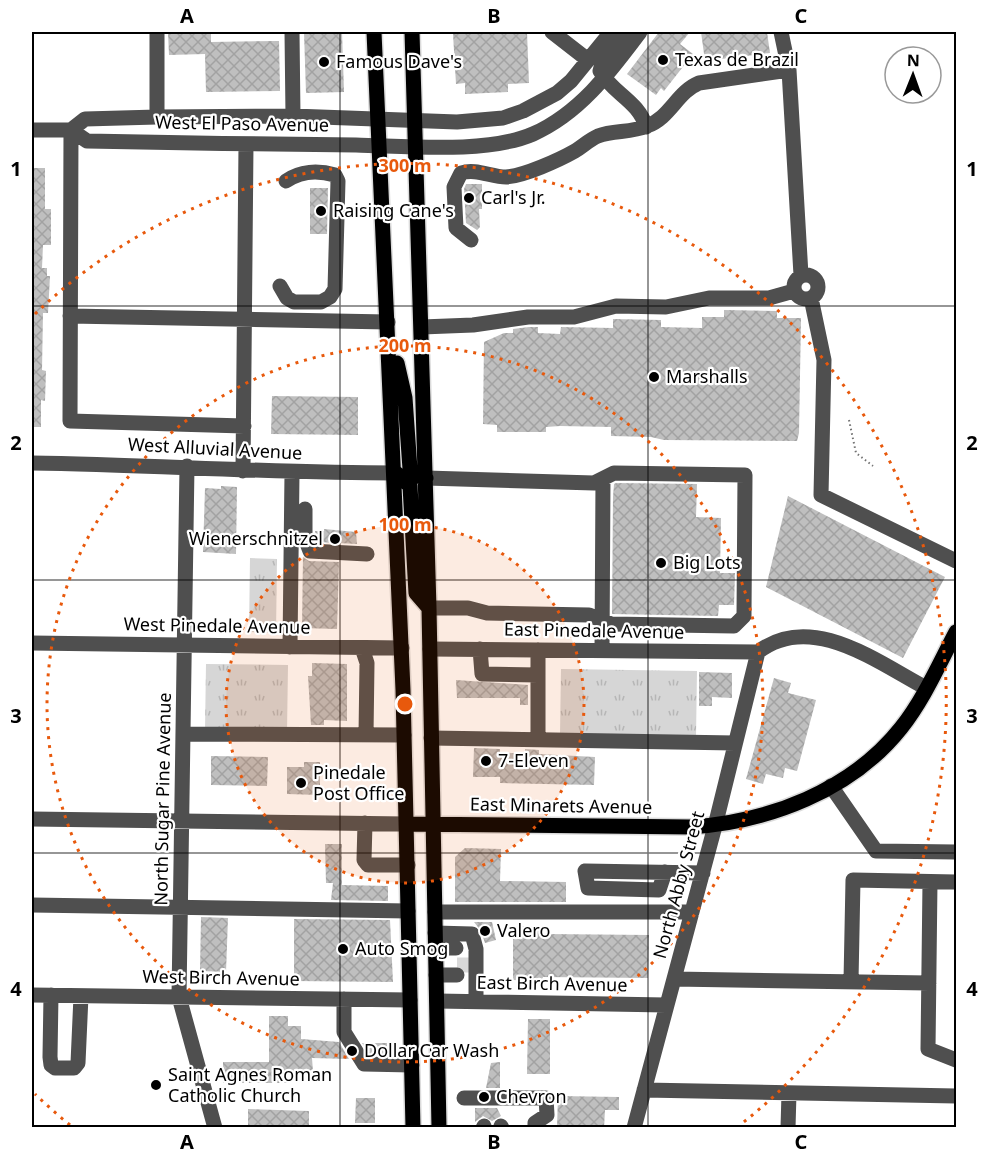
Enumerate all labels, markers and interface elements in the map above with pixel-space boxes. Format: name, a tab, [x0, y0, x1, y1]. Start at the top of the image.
text: A	[180, 2, 194, 29]
text: B	[487, 2, 501, 29]
text: C	[795, 2, 808, 29]
north arrow	[883, 45, 943, 105]
place label: Texas de Brazil	[675, 47, 799, 71]
place label: Famous Dave's	[336, 49, 462, 73]
text: N	[907, 49, 920, 71]
marker: Texas de Brazil	[656, 53, 670, 67]
marker: Famous Dave's	[317, 55, 331, 69]
street label: West El Paso Avenue	[155, 109, 329, 137]
text: 300 m	[378, 153, 432, 177]
text: 1	[10, 155, 22, 182]
text: 1	[966, 155, 978, 182]
place label: Carl's Jr.	[481, 185, 546, 209]
marker: Carl's Jr.	[462, 191, 476, 205]
place label: Raising Cane's	[333, 198, 454, 222]
marker: Raising Cane's	[314, 204, 328, 218]
text: 200 m	[378, 333, 432, 357]
place label: Marshalls	[666, 364, 748, 388]
marker: Marshalls	[647, 370, 661, 384]
text: 2	[10, 429, 22, 456]
text: 2	[966, 429, 978, 456]
street label: West Alluvial Avenue	[127, 431, 303, 465]
text: 100 m	[378, 512, 432, 536]
place label: Wienerschnitzel	[189, 526, 323, 550]
marker: Wienerschnitzel	[328, 532, 342, 546]
place label: Big Lots	[673, 550, 741, 574]
marker: Big Lots	[654, 556, 668, 570]
street label: West Pinedale Avenue	[123, 611, 311, 639]
street label: East Pinedale Avenue	[504, 616, 684, 644]
street label: North Sugar Pine Avenue	[148, 692, 176, 906]
centre of rings	[395, 694, 415, 714]
text: 3	[10, 702, 22, 729]
text: 3	[966, 702, 978, 729]
place label: 7-Eleven	[498, 748, 569, 772]
marker: 7-Eleven	[479, 754, 493, 768]
place label: Pinedale Post Office	[313, 760, 404, 805]
marker: Pinedale Post Office	[294, 776, 308, 790]
street label: East Minarets Avenue	[470, 791, 652, 819]
street label: North Abby Street	[647, 808, 709, 961]
place label: Valero	[497, 918, 550, 942]
marker: Valero	[478, 924, 492, 938]
place label: Auto Smog	[355, 936, 448, 960]
marker: Auto Smog	[336, 942, 350, 956]
street label: West Birch Avenue	[142, 964, 300, 990]
street label: East Birch Avenue	[476, 970, 628, 996]
text: 4	[10, 975, 22, 1002]
text: 4	[966, 975, 978, 1002]
place label: Dollar Car Wash	[364, 1038, 499, 1062]
marker: Dollar Car Wash	[345, 1044, 359, 1058]
place label: Saint Agnes Roman Catholic Church	[168, 1062, 332, 1107]
marker: Saint Agnes Roman Catholic Church	[149, 1078, 163, 1092]
place label: Chevron	[496, 1084, 567, 1108]
marker: Chevron	[477, 1090, 491, 1104]
text: A	[180, 1128, 194, 1155]
text: B	[487, 1128, 501, 1155]
text: C	[795, 1128, 808, 1155]

